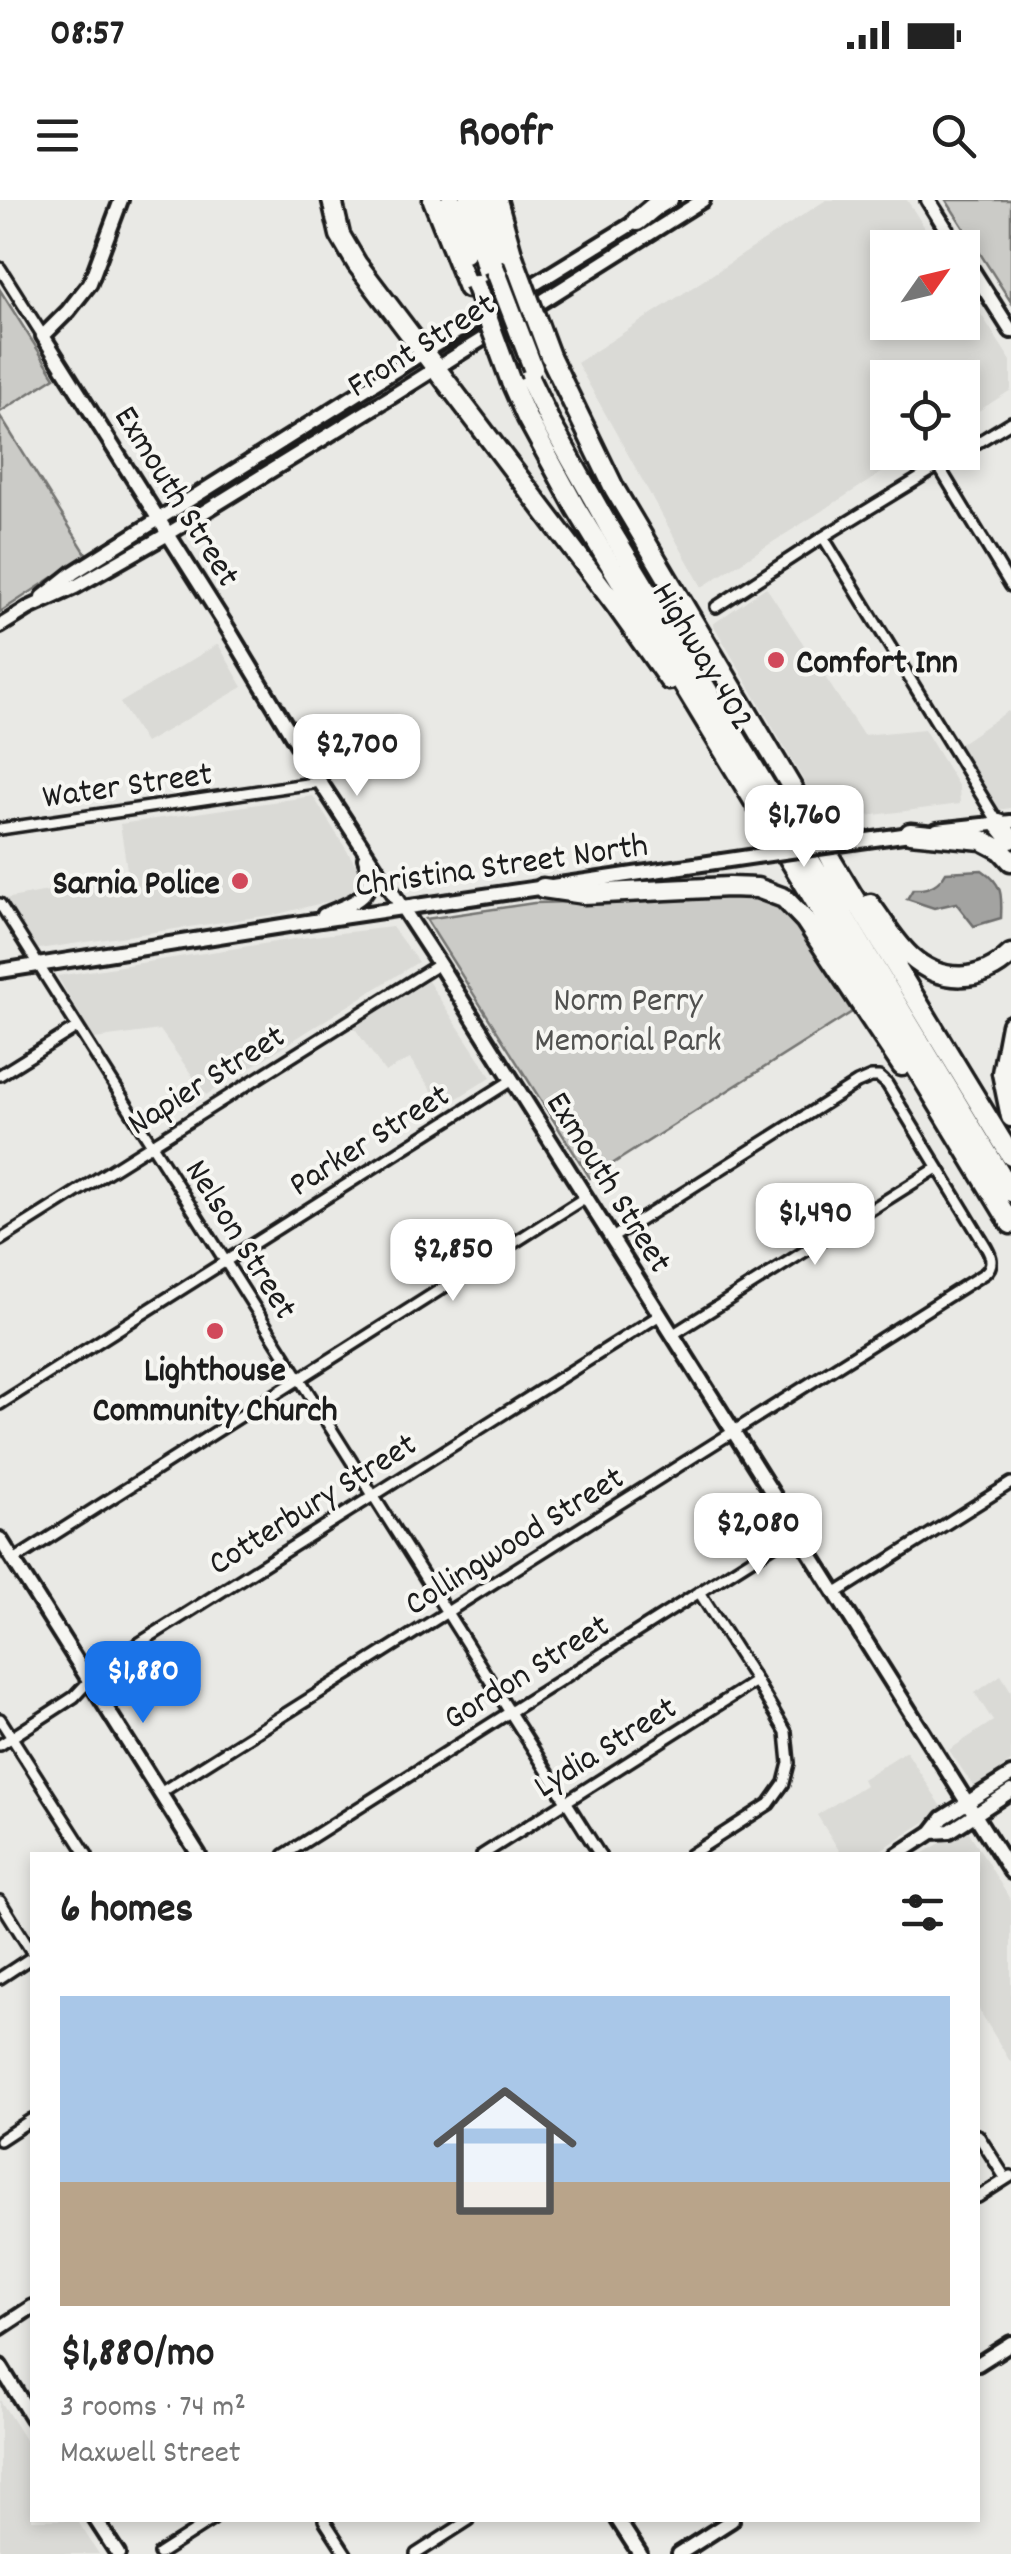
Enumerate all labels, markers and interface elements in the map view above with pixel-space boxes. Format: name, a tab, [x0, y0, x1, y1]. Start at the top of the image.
text: 08:57	[50, 8, 124, 63]
text: Roofr	[458, 103, 553, 167]
icon: menu	[30, 108, 85, 163]
icon: search	[926, 108, 981, 163]
north arrow	[870, 230, 980, 340]
map controls	[870, 230, 980, 470]
street label: Front Street	[339, 282, 506, 413]
button: locate	[870, 360, 980, 470]
street label: Exmouth Street	[99, 397, 250, 598]
street label: Highway 402	[637, 574, 765, 741]
place label: Comfort Inn	[796, 640, 958, 690]
marker: Comfort Inn	[765, 649, 787, 671]
pin: $2,700	[276, 714, 438, 799]
text: $2,700	[315, 723, 399, 769]
street label: Water Street	[40, 751, 216, 825]
pin: $1,760	[723, 785, 885, 870]
text: $1,760	[767, 794, 841, 840]
street label: Christina Street North	[352, 823, 651, 913]
place label: Sarnia Police	[52, 861, 220, 911]
marker: Sarnia Police	[229, 870, 251, 892]
park label: Norm Perry Memorial Park	[534, 978, 722, 1068]
street label: Napier Street	[119, 1014, 296, 1151]
street label: Parker Street	[281, 1073, 461, 1211]
street label: Exmouth Street	[531, 1083, 682, 1284]
street label: Nelson Street	[170, 1151, 308, 1331]
pin: $1,490	[734, 1183, 896, 1268]
text: $1,490	[778, 1192, 852, 1238]
pin: $2,850	[372, 1219, 534, 1304]
text: $2,850	[412, 1228, 494, 1274]
marker: Lighthouse Community Church	[204, 1320, 226, 1342]
place label: Lighthouse Community Church	[92, 1348, 338, 1438]
street label: Cotterbury Street	[200, 1422, 428, 1590]
street label: Collingwood Street	[396, 1456, 635, 1631]
pin: $2,080	[677, 1493, 839, 1578]
text: $2,080	[716, 1502, 800, 1548]
street label: Gordon Street	[435, 1603, 620, 1745]
pin: $1,880	[62, 1641, 224, 1726]
text: $1,880	[107, 1650, 179, 1696]
street label: Lydia Street	[525, 1685, 688, 1813]
text: 6 homes	[60, 1882, 193, 1942]
icon: filters	[895, 1885, 950, 1940]
icon: home	[415, 2061, 595, 2241]
text: $1,880/mo	[60, 2326, 215, 2386]
text: 3 rooms · 74 m²	[60, 2386, 246, 2432]
text: Maxwell Street	[60, 2432, 241, 2478]

